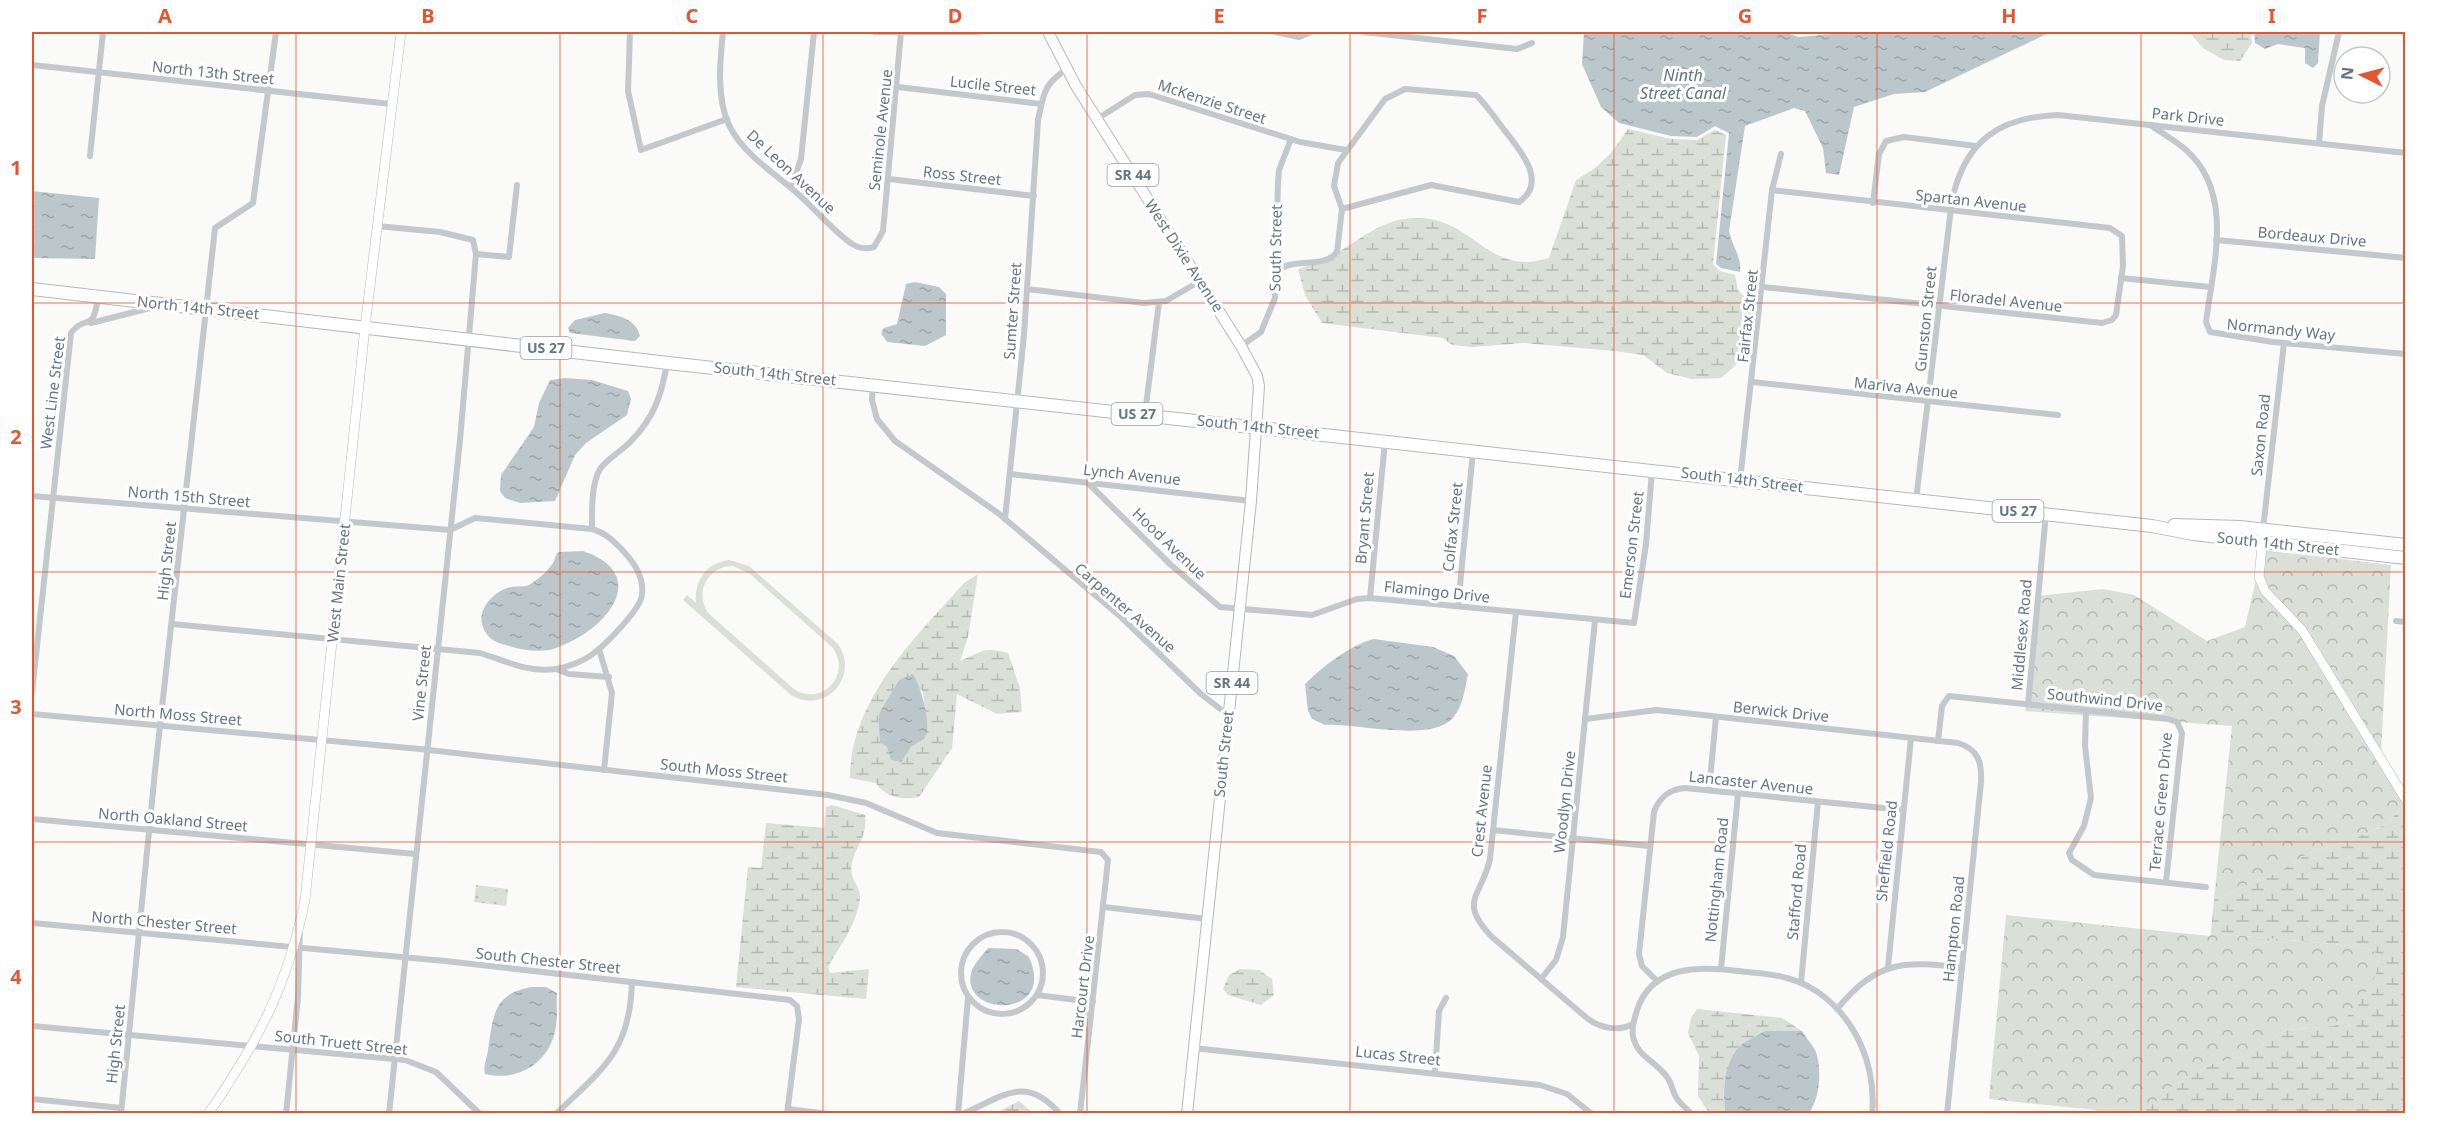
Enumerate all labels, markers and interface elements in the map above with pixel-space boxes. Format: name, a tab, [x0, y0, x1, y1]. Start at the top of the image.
text: A	[158, 2, 172, 29]
text: B	[421, 2, 435, 29]
text: C	[686, 2, 699, 29]
text: D	[948, 2, 962, 29]
text: E	[1213, 2, 1225, 29]
text: F	[1477, 2, 1487, 29]
text: G	[1738, 2, 1752, 29]
text: H	[2001, 2, 2017, 29]
text: I	[2268, 2, 2276, 29]
north arrow	[2332, 45, 2392, 105]
street label: North 13th Street	[151, 56, 276, 88]
water label: Ninth Street Canal	[1640, 64, 1727, 104]
text: N	[2335, 66, 2359, 81]
street label: Seminole Avenue	[864, 68, 896, 192]
street label: Lucile Street	[949, 71, 1038, 100]
street label: McKenzie Street	[1155, 74, 1270, 128]
street label: Park Drive	[2151, 102, 2225, 130]
street label: De Leon Avenue	[743, 125, 840, 218]
text: 1	[10, 154, 22, 181]
street label: Ross Street	[922, 161, 1003, 189]
road number: SR 44	[1108, 164, 1158, 186]
street label: Spartan Avenue	[1914, 184, 2028, 216]
street label: West Dixie Avenue	[1141, 195, 1229, 316]
street label: South Street	[1264, 204, 1286, 292]
street label: Bordeaux Drive	[2257, 221, 2367, 251]
street label: Sumter Street	[999, 261, 1025, 360]
street label: Gunston Street	[1910, 264, 1941, 373]
street label: Fairfax Street	[1732, 268, 1762, 363]
street label: Floradel Avenue	[1949, 284, 2063, 316]
street label: North 14th Street	[136, 291, 261, 323]
street label: Normandy Way	[2226, 313, 2337, 345]
street label: West Line Street	[35, 335, 69, 451]
road number: US 27	[520, 337, 572, 359]
street label: South 14th Street	[713, 357, 838, 389]
street label: Mariva Avenue	[1853, 372, 1959, 402]
street label: Saxon Road	[2246, 393, 2274, 477]
road number: US 27	[1112, 403, 1162, 425]
street label: South 14th Street	[1196, 410, 1321, 442]
text: 2	[10, 423, 22, 450]
street label: Lynch Avenue	[1082, 459, 1182, 489]
street label: South 14th Street	[1680, 462, 1805, 496]
street label: Bryant Street	[1350, 470, 1378, 565]
street label: North 15th Street	[127, 481, 252, 511]
street label: Colfax Street	[1437, 481, 1467, 573]
street label: Emerson Street	[1614, 489, 1648, 600]
road number: US 27	[1992, 500, 2044, 522]
street label: Hood Avenue	[1129, 503, 1211, 583]
street label: High Street	[152, 520, 180, 601]
street label: West Main Street	[322, 522, 354, 643]
street label: South 14th Street	[2216, 527, 2341, 559]
street label: Carpenter Avenue	[1071, 558, 1180, 657]
street label: Flamingo Drive	[1383, 575, 1491, 607]
street label: Middlesex Road	[2006, 579, 2036, 691]
street label: Vine Street	[407, 643, 435, 722]
road number: SR 44	[1206, 672, 1258, 694]
street label: Southwind Drive	[2046, 683, 2164, 715]
text: 3	[10, 693, 22, 720]
street label: Berwick Drive	[1732, 696, 1830, 726]
street label: North Moss Street	[113, 698, 243, 730]
street label: South Street	[1209, 709, 1238, 798]
street label: Terrace Green Drive	[2144, 731, 2176, 872]
street label: Woodlyn Drive	[1549, 750, 1579, 854]
street label: South Moss Street	[659, 753, 789, 787]
street label: Crest Avenue	[1466, 764, 1496, 858]
street label: Lancaster Avenue	[1688, 766, 1814, 798]
street label: Sheffield Road	[1871, 799, 1901, 902]
street label: North Oakland Street	[98, 803, 249, 836]
street label: Nottingham Road	[1700, 817, 1733, 943]
street label: Stafford Road	[1782, 843, 1810, 941]
street label: Hampton Road	[1937, 875, 1969, 983]
street label: North Chester Street	[91, 906, 238, 938]
street label: Harcourt Drive	[1066, 934, 1098, 1039]
street label: South Chester Street	[475, 942, 622, 978]
text: 4	[10, 963, 22, 990]
street label: High Street	[101, 1003, 129, 1084]
street label: South Truett Street	[274, 1025, 409, 1059]
street label: Lucas Street	[1354, 1041, 1442, 1069]

